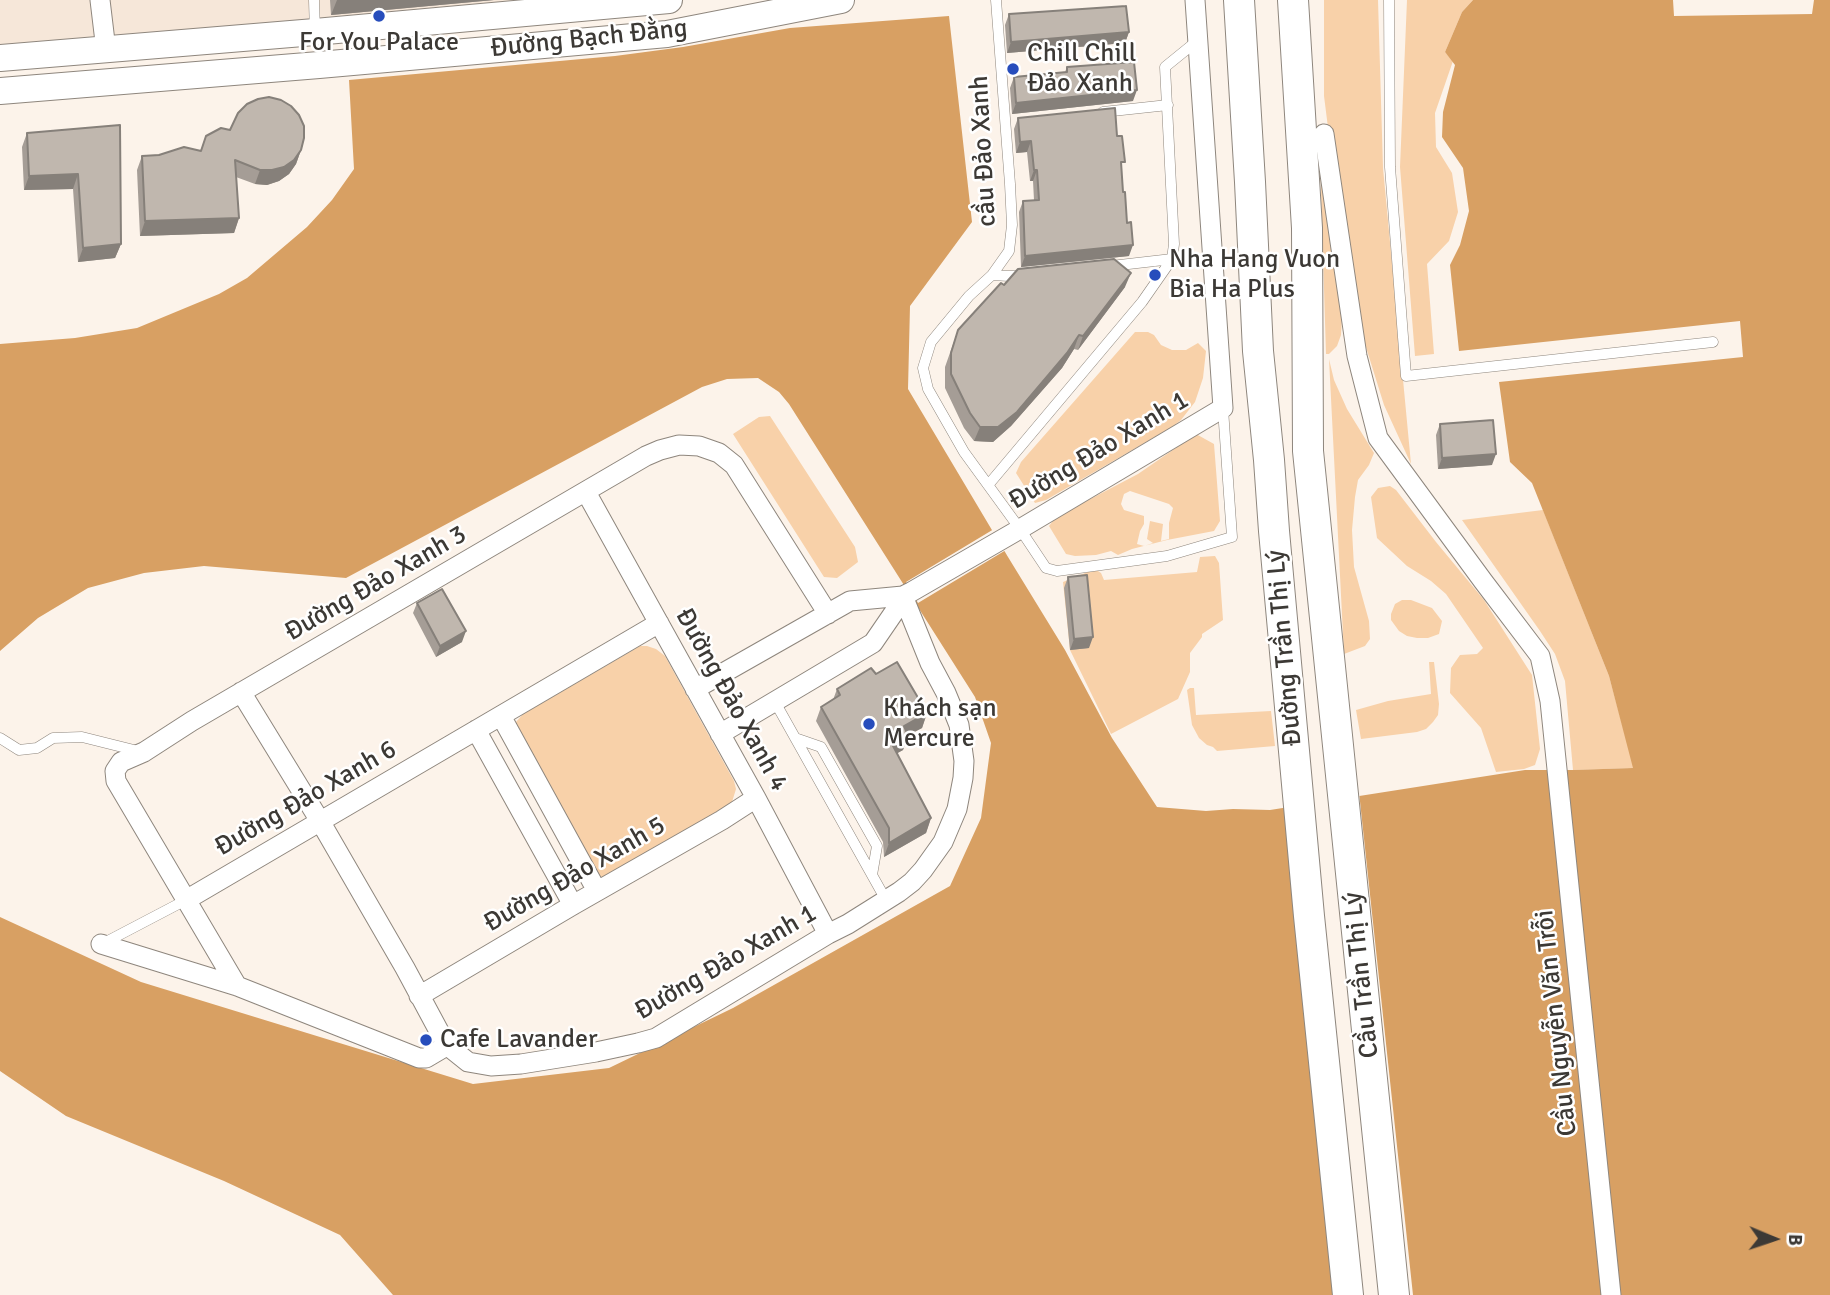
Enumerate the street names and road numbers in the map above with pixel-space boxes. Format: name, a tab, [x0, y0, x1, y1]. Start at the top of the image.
street label: Đường Bạch Đằng	[489, 13, 689, 65]
street label: cầu Đảo Xanh	[964, 75, 1004, 227]
street label: Đường Đảo Xanh 1	[1003, 385, 1195, 517]
street label: Đường Đảo Xanh 3	[280, 519, 472, 649]
street label: Đường Trần Thị Lý	[1261, 549, 1309, 747]
street label: Đường Đảo Xanh 4	[668, 603, 794, 797]
street label: Đường Đảo Xanh 6	[210, 734, 402, 864]
street label: Đường Đảo Xanh 5	[479, 810, 671, 940]
street label: Cầu Trần Thị Lý	[1338, 890, 1386, 1060]
street label: Đường Đảo Xanh 1	[630, 898, 822, 1028]
street label: Cầu Nguyễn Văn Trỗi	[1530, 908, 1584, 1138]

